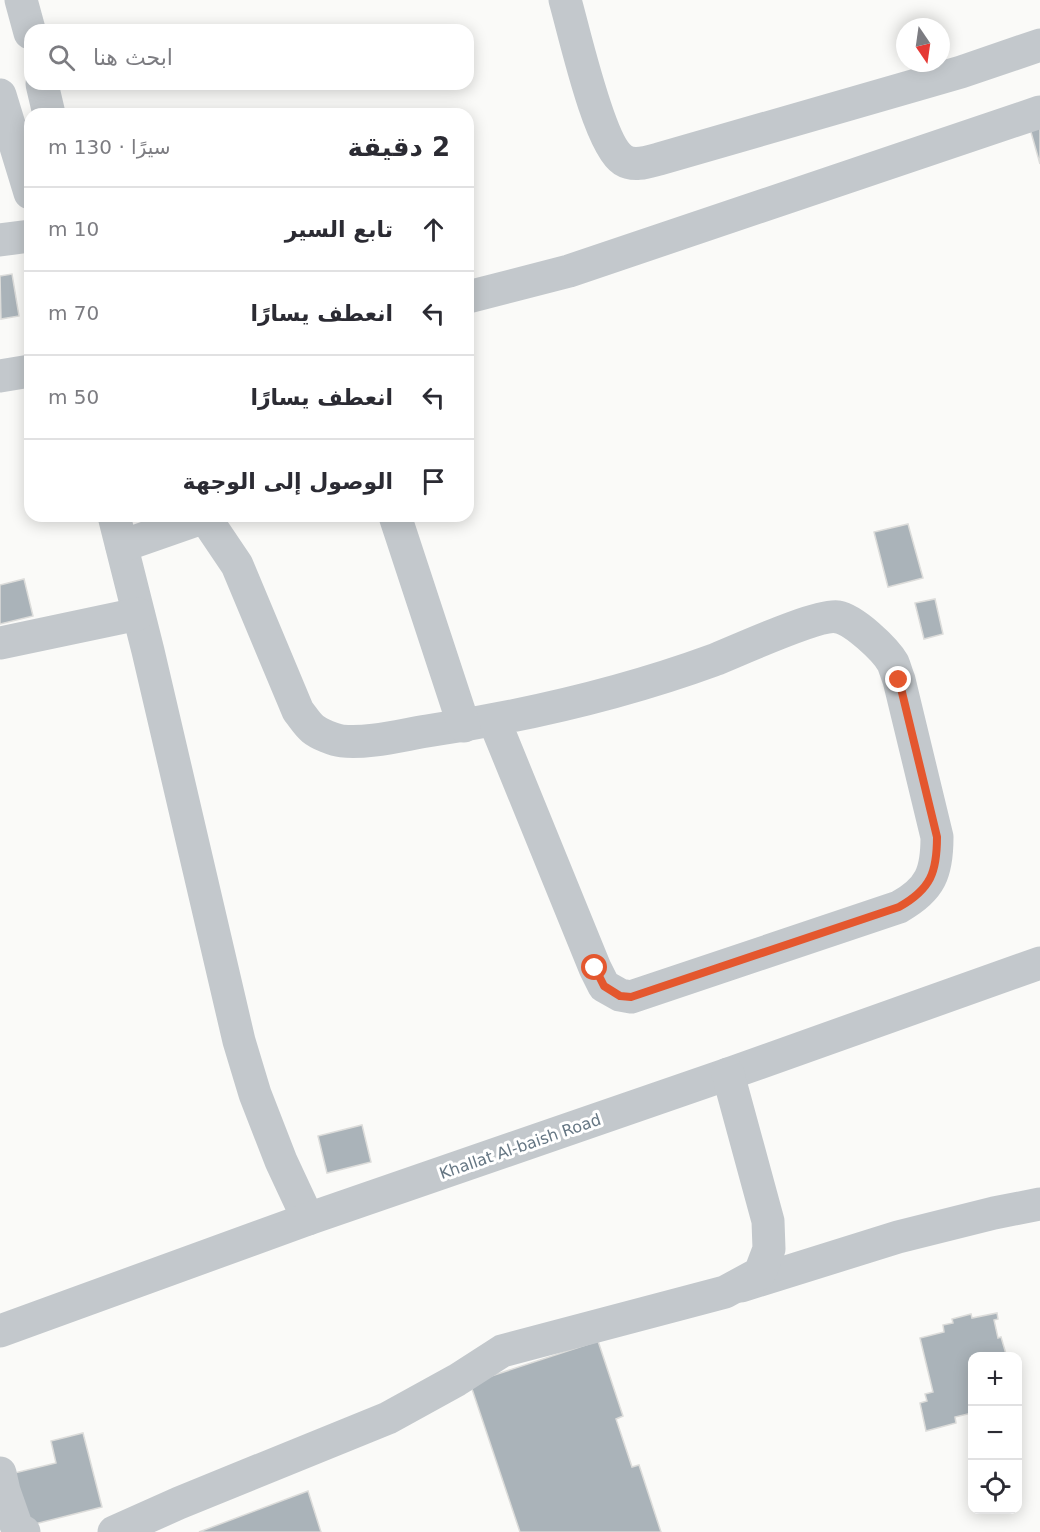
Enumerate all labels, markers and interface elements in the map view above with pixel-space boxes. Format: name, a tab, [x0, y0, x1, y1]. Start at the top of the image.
north arrow	[896, 18, 950, 72]
search box	[24, 24, 474, 90]
icon: search	[45, 41, 78, 74]
text: ابحث هنا	[93, 45, 173, 70]
text: 2 دقيقة	[347, 132, 450, 162]
text: سيرًا · 130 m	[48, 135, 171, 159]
icon: ahead	[417, 213, 450, 246]
text: 10 m	[48, 217, 99, 241]
text: تابع السير	[285, 217, 393, 242]
icon: left	[417, 297, 450, 330]
text: 70 m	[48, 301, 99, 325]
text: انعطف يسارًا	[250, 301, 393, 326]
icon: left	[417, 381, 450, 414]
text: 50 m	[48, 385, 99, 409]
text: انعطف يسارًا	[250, 385, 393, 410]
icon: arrive	[417, 465, 450, 498]
text: الوصول إلى الوجهة	[183, 469, 393, 494]
route end	[885, 666, 911, 692]
route start	[581, 954, 607, 980]
street label: Khallat Al-baish Road	[437, 1110, 604, 1183]
map controls	[968, 1352, 1022, 1514]
button: +	[968, 1352, 1022, 1406]
button: −	[968, 1406, 1022, 1460]
button: locate	[968, 1460, 1022, 1514]

